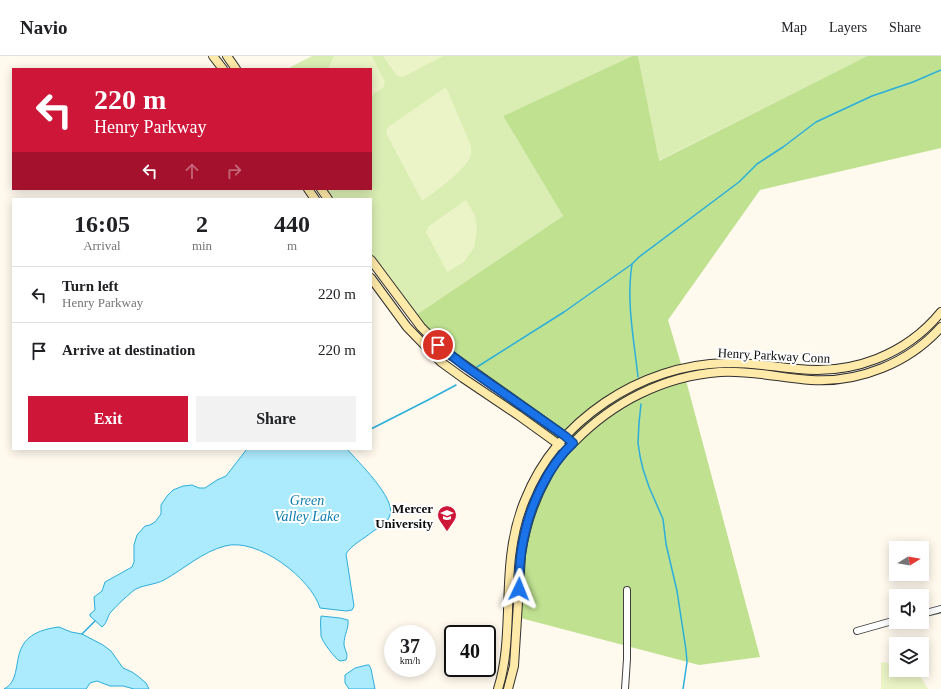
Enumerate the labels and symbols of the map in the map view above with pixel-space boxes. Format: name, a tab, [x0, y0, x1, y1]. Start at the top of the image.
pin	[421, 328, 455, 362]
street label: Henry Parkway Conn	[717, 345, 831, 366]
water label: Green Valley Lake	[275, 493, 339, 524]
place label: Mercer University	[375, 501, 433, 531]
school or university icon: Mercer University	[436, 504, 458, 532]
north arrow	[889, 541, 929, 581]
position arrow	[498, 568, 540, 610]
speed limit sign: 40	[444, 625, 496, 677]

